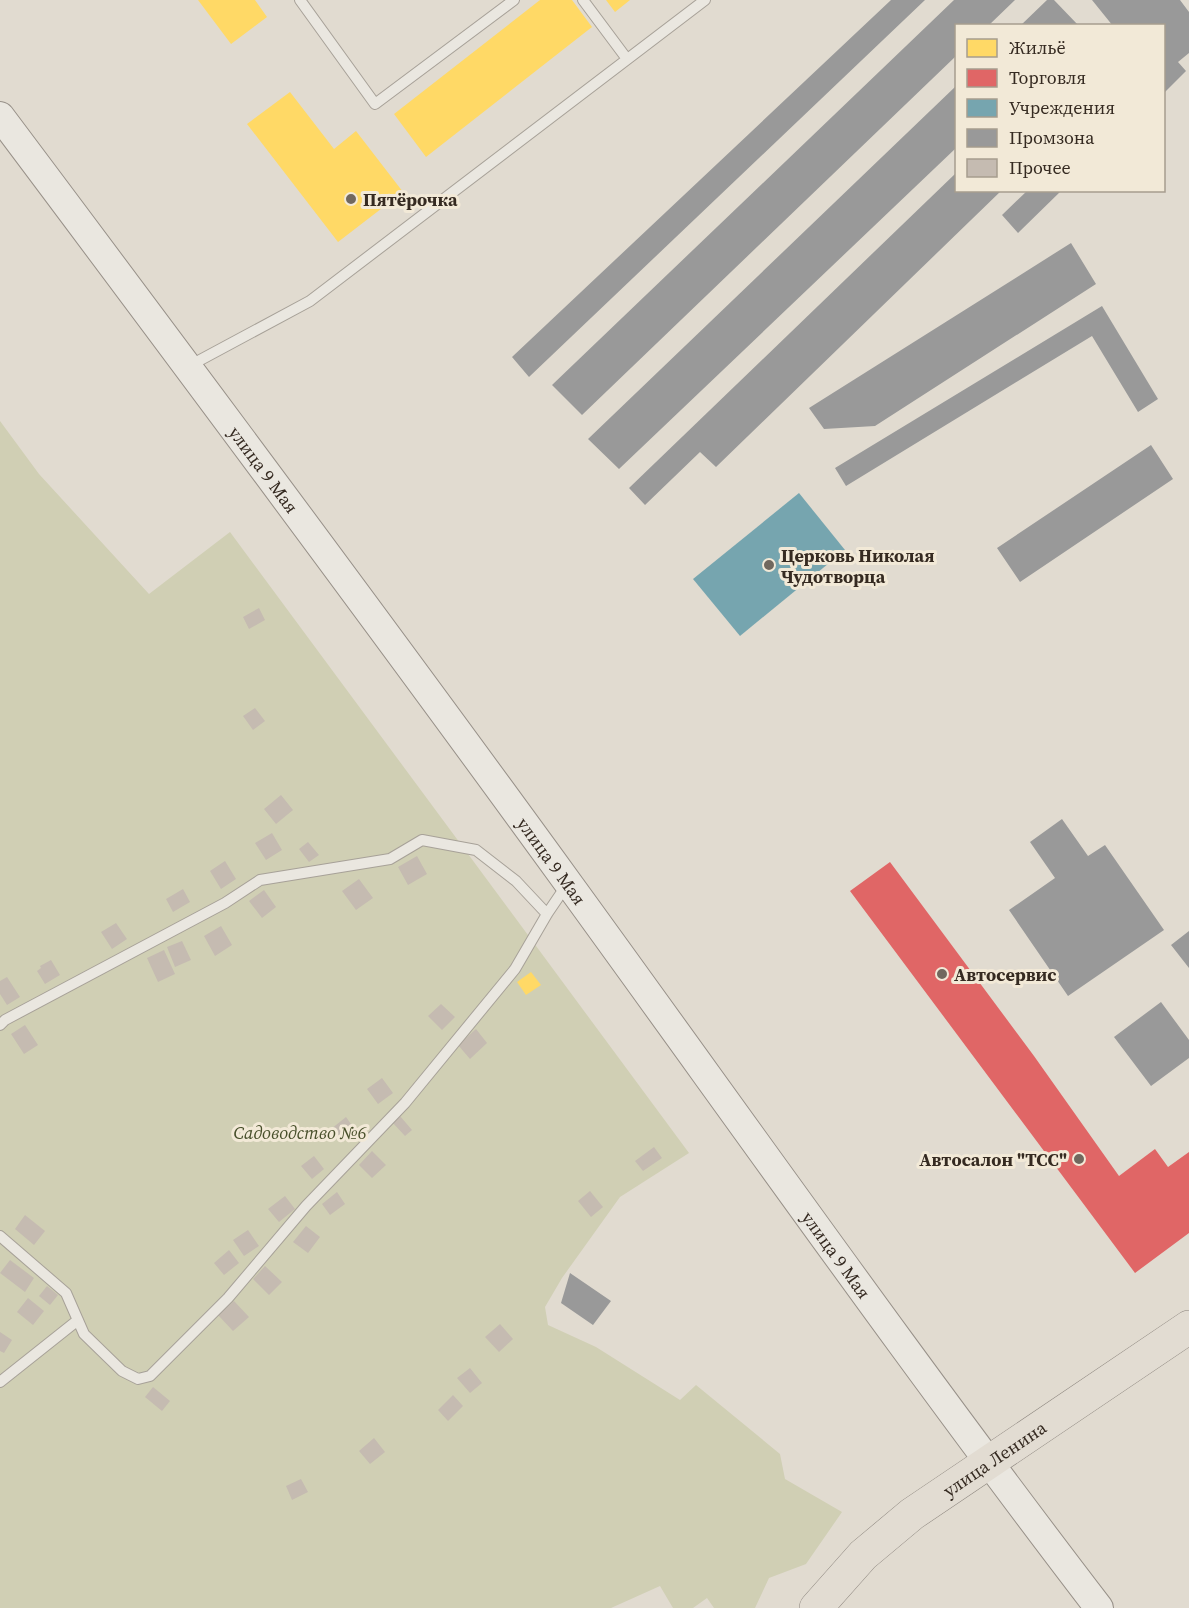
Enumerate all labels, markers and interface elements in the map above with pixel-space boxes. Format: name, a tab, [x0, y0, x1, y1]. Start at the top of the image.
legend	[955, 24, 1165, 192]
text: Жильё	[1009, 35, 1066, 60]
text: Торговля	[1009, 65, 1086, 90]
text: Учреждения	[1009, 95, 1115, 120]
text: Промзона	[1009, 125, 1095, 150]
text: Прочее	[1009, 155, 1071, 180]
place label: Пятёрочка	[363, 187, 458, 212]
marker: Пятёрочка	[344, 192, 358, 206]
street label: улица 9 Мая	[223, 421, 305, 518]
place label: Церковь Николая Чудотворца	[781, 543, 934, 589]
marker: Церковь Николая Чудотворца	[762, 558, 776, 572]
street label: улица 9 Мая	[512, 812, 592, 910]
place label: Автосервис	[954, 962, 1056, 987]
marker: Автосервис	[935, 967, 949, 981]
park label: Садоводство №6	[233, 1120, 367, 1145]
place label: Автосалон "ТСС"	[919, 1147, 1067, 1172]
marker: Автосалон "ТСС"	[1072, 1152, 1086, 1166]
street label: улица 9 Мая	[796, 1206, 877, 1304]
street label: улица Ленина	[938, 1414, 1052, 1502]

